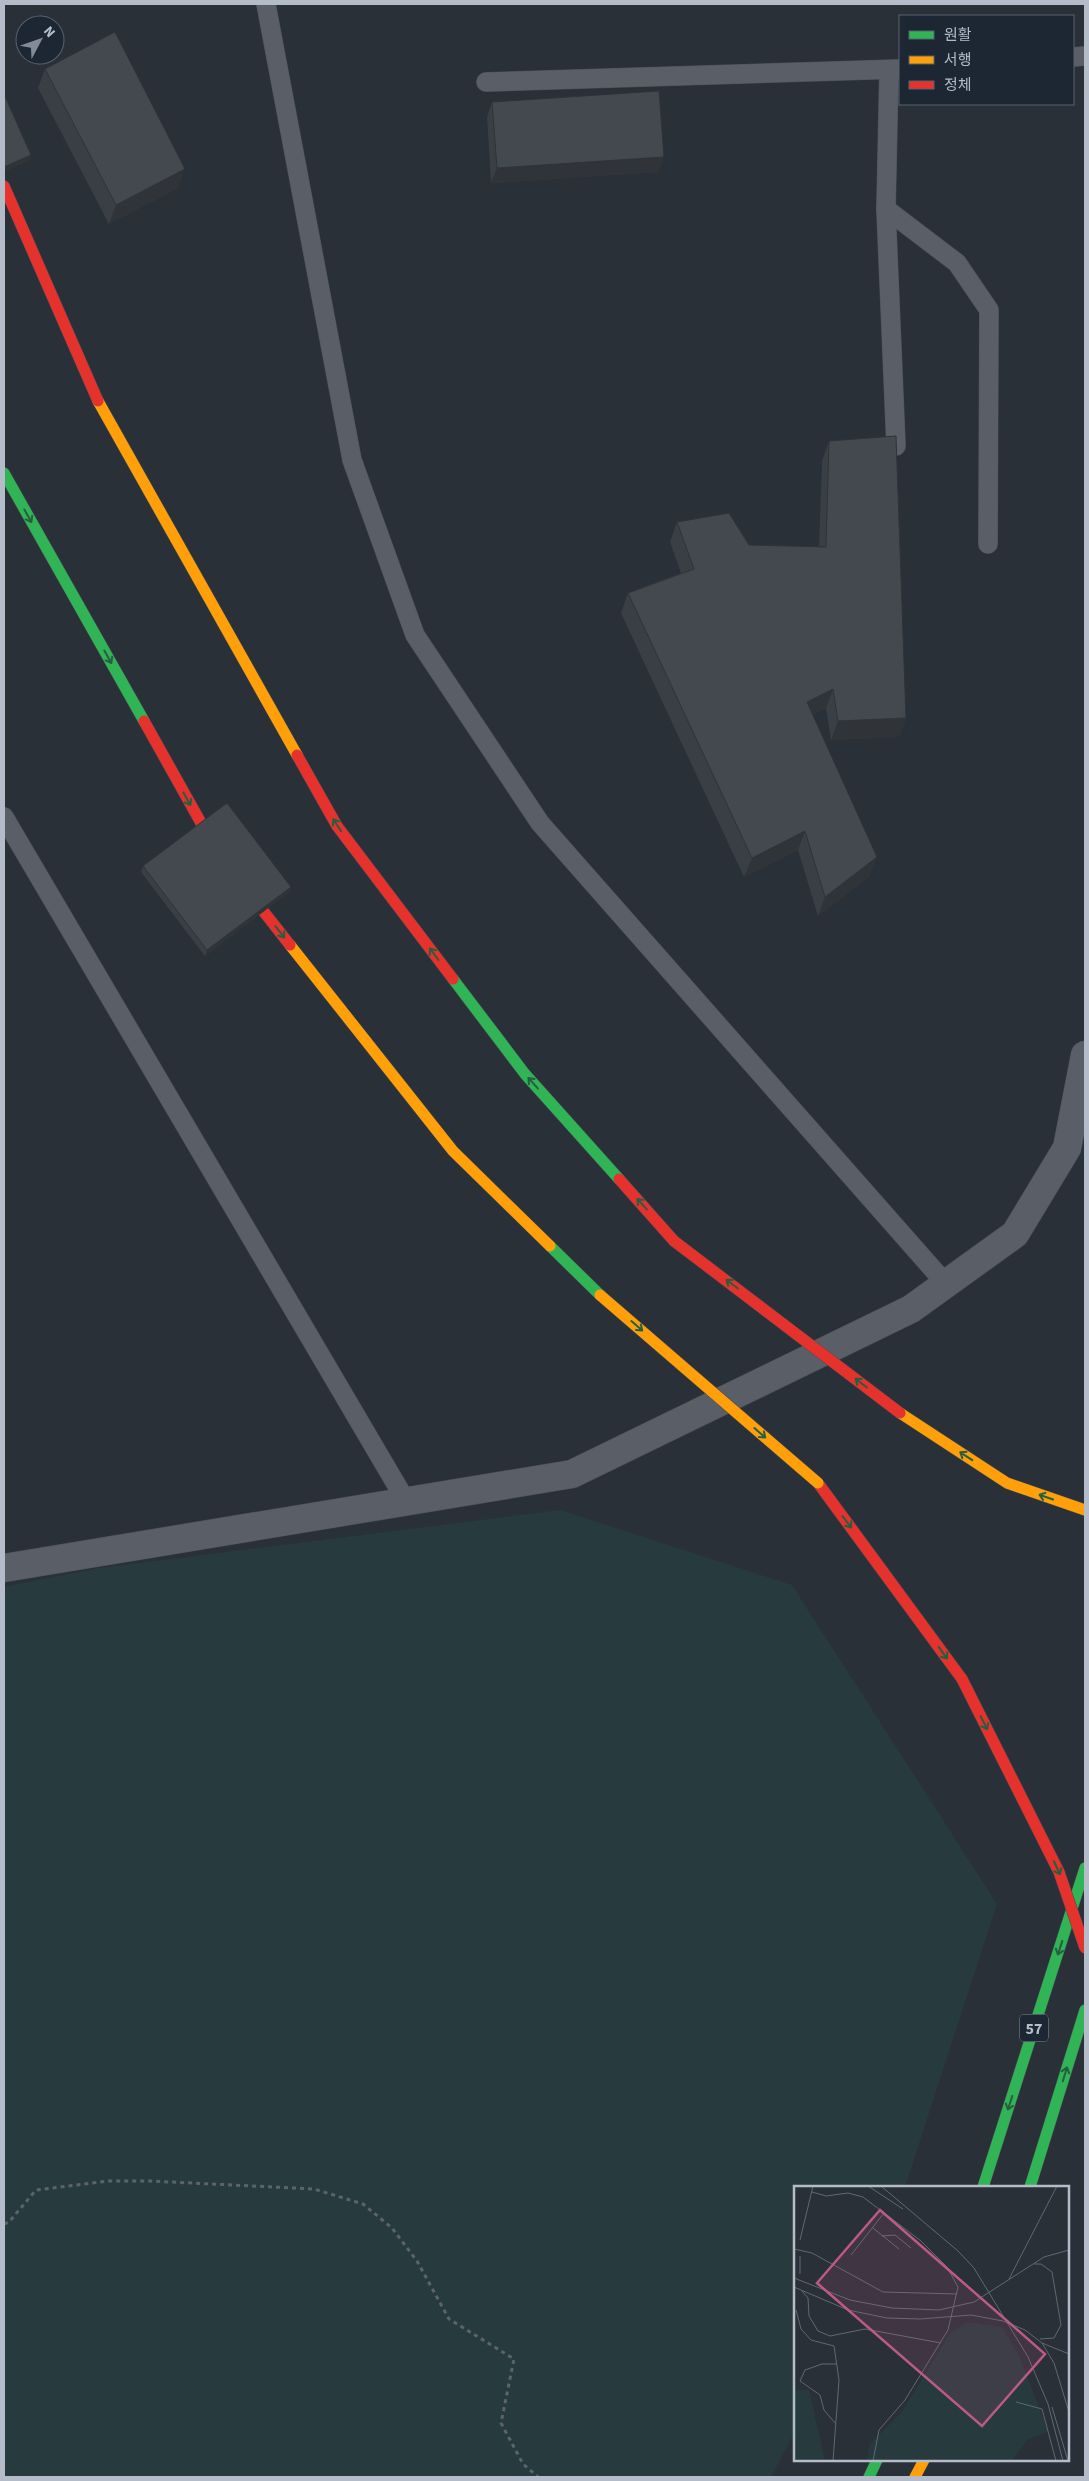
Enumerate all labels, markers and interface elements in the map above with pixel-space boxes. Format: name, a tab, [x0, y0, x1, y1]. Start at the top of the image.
north arrow	[15, 15, 65, 65]
legend	[899, 15, 1074, 105]
text: N	[38, 22, 60, 42]
text: 원활	[944, 25, 972, 46]
text: 서행	[944, 50, 972, 71]
text: 정체	[944, 75, 972, 96]
one-way arrow	[23, 508, 33, 522]
one-way arrow	[103, 650, 113, 664]
one-way arrow	[183, 791, 193, 805]
one-way arrow	[331, 818, 341, 832]
one-way arrow	[274, 925, 285, 938]
one-way arrow	[429, 948, 440, 961]
one-way arrow	[527, 1077, 539, 1090]
one-way arrow	[636, 1198, 648, 1211]
one-way arrow	[726, 1279, 739, 1290]
one-way arrow	[631, 1321, 644, 1332]
one-way arrow	[854, 1378, 868, 1388]
one-way arrow	[754, 1427, 767, 1438]
one-way arrow	[960, 1451, 974, 1461]
one-way arrow	[1039, 1492, 1054, 1501]
one-way arrow	[842, 1515, 853, 1528]
one-way arrow	[938, 1646, 948, 1660]
one-way arrow	[979, 1715, 989, 1730]
one-way arrow	[1052, 1860, 1062, 1875]
one-way arrow	[1054, 1940, 1064, 1956]
road number: 57	[1020, 2015, 1048, 2042]
one-way arrow	[1061, 2066, 1071, 2082]
one-way arrow	[1005, 2094, 1014, 2110]
inset map	[794, 2186, 1069, 2461]

